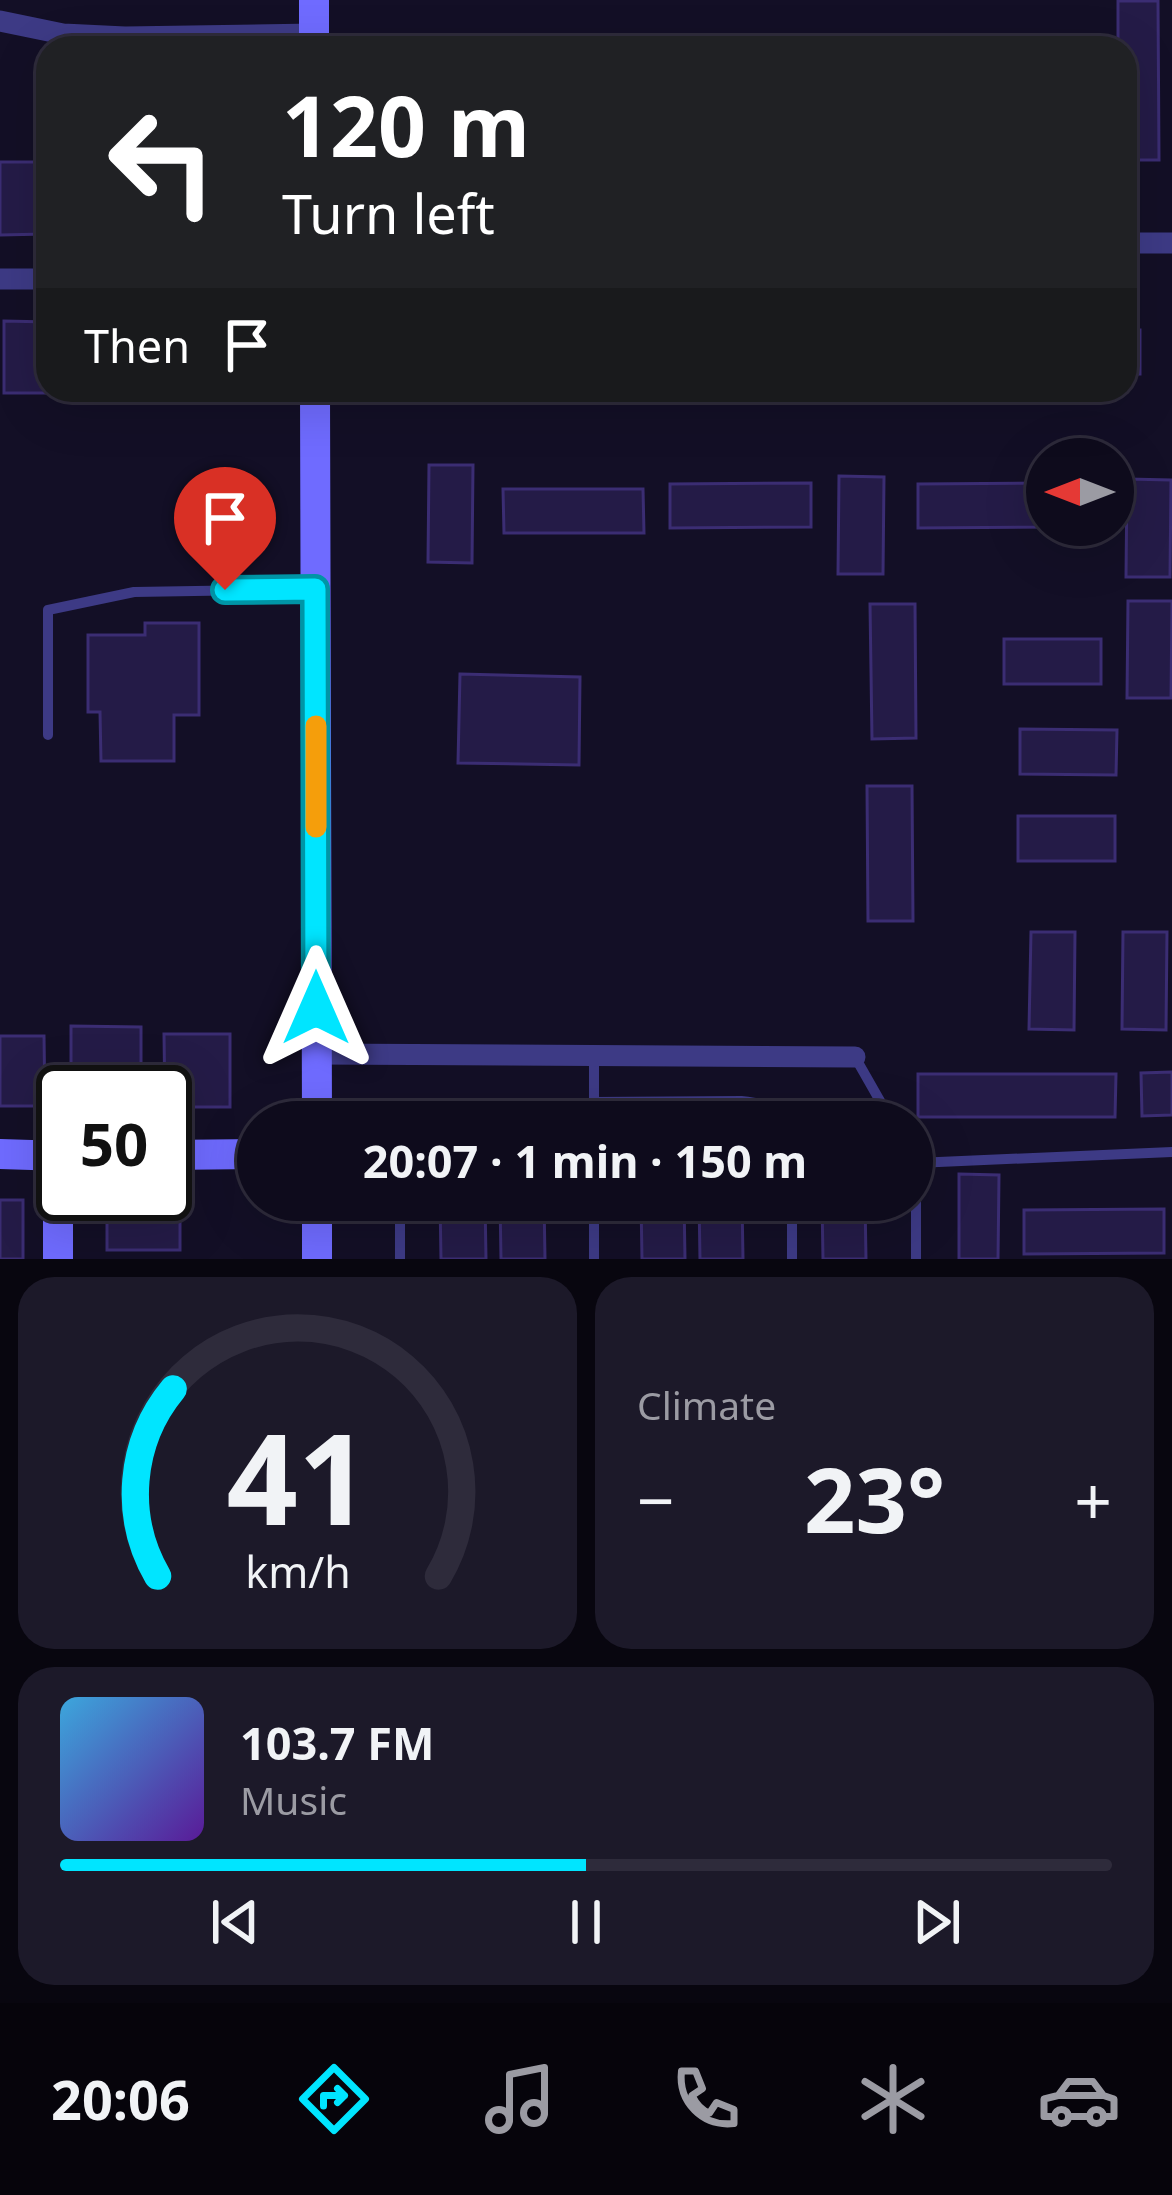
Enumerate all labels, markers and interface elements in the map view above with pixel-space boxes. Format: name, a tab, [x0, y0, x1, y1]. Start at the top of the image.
text: 120 m	[282, 67, 530, 182]
icon: left	[84, 84, 240, 240]
text: Turn left	[282, 176, 495, 250]
icon: arrive	[214, 312, 280, 378]
text: Then	[84, 315, 190, 376]
north arrow	[1026, 438, 1134, 546]
map controls	[1026, 438, 1134, 546]
pin	[174, 467, 276, 590]
icon: arrive	[192, 485, 258, 551]
position arrow	[253, 945, 379, 1071]
speed limit sign: 50	[36, 1065, 192, 1221]
text: 20:07 · 1 min · 150 m	[363, 1130, 807, 1191]
text: Climate	[637, 1378, 776, 1431]
text: 41	[226, 1392, 369, 1562]
text: 23°	[804, 1437, 945, 1559]
text: −	[637, 1454, 675, 1544]
text: +	[1074, 1454, 1112, 1544]
text: km/h	[245, 1542, 350, 1601]
text: 103.7 FM	[240, 1712, 434, 1773]
text: Music	[240, 1773, 347, 1826]
icon: previous	[202, 1889, 268, 1955]
icon: pause	[553, 1889, 619, 1955]
icon: next	[904, 1889, 970, 1955]
icon: directions	[292, 2057, 376, 2141]
icon: music	[478, 2057, 562, 2141]
icon: phone	[664, 2057, 748, 2141]
icon: climate	[851, 2057, 935, 2141]
icon: car	[1037, 2057, 1121, 2141]
text: 20:06	[51, 2062, 190, 2136]

